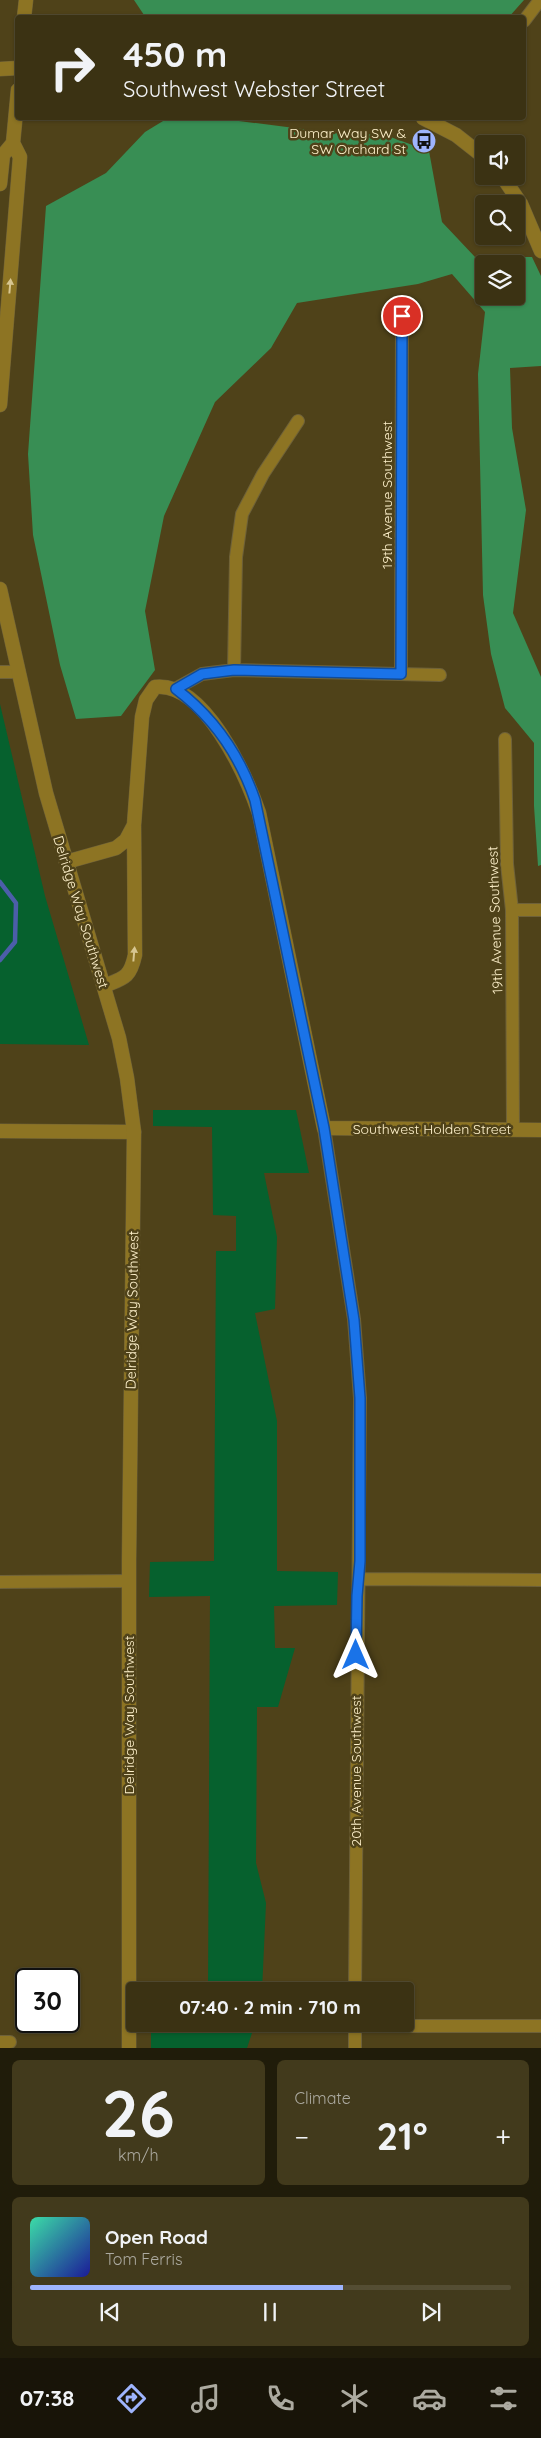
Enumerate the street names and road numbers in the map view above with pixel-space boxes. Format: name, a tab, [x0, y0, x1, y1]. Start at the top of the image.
street label: 19th Avenue Southwest	[378, 421, 396, 569]
street label: Delridge Way Southwest	[49, 833, 113, 991]
street label: 19th Avenue Southwest	[483, 846, 507, 994]
street label: Southwest Holden Street	[353, 1120, 512, 1138]
street label: Delridge Way Southwest	[122, 1230, 142, 1390]
street label: Delridge Way Southwest	[120, 1635, 138, 1794]
street label: 20th Avenue Southwest	[347, 1695, 365, 1847]

